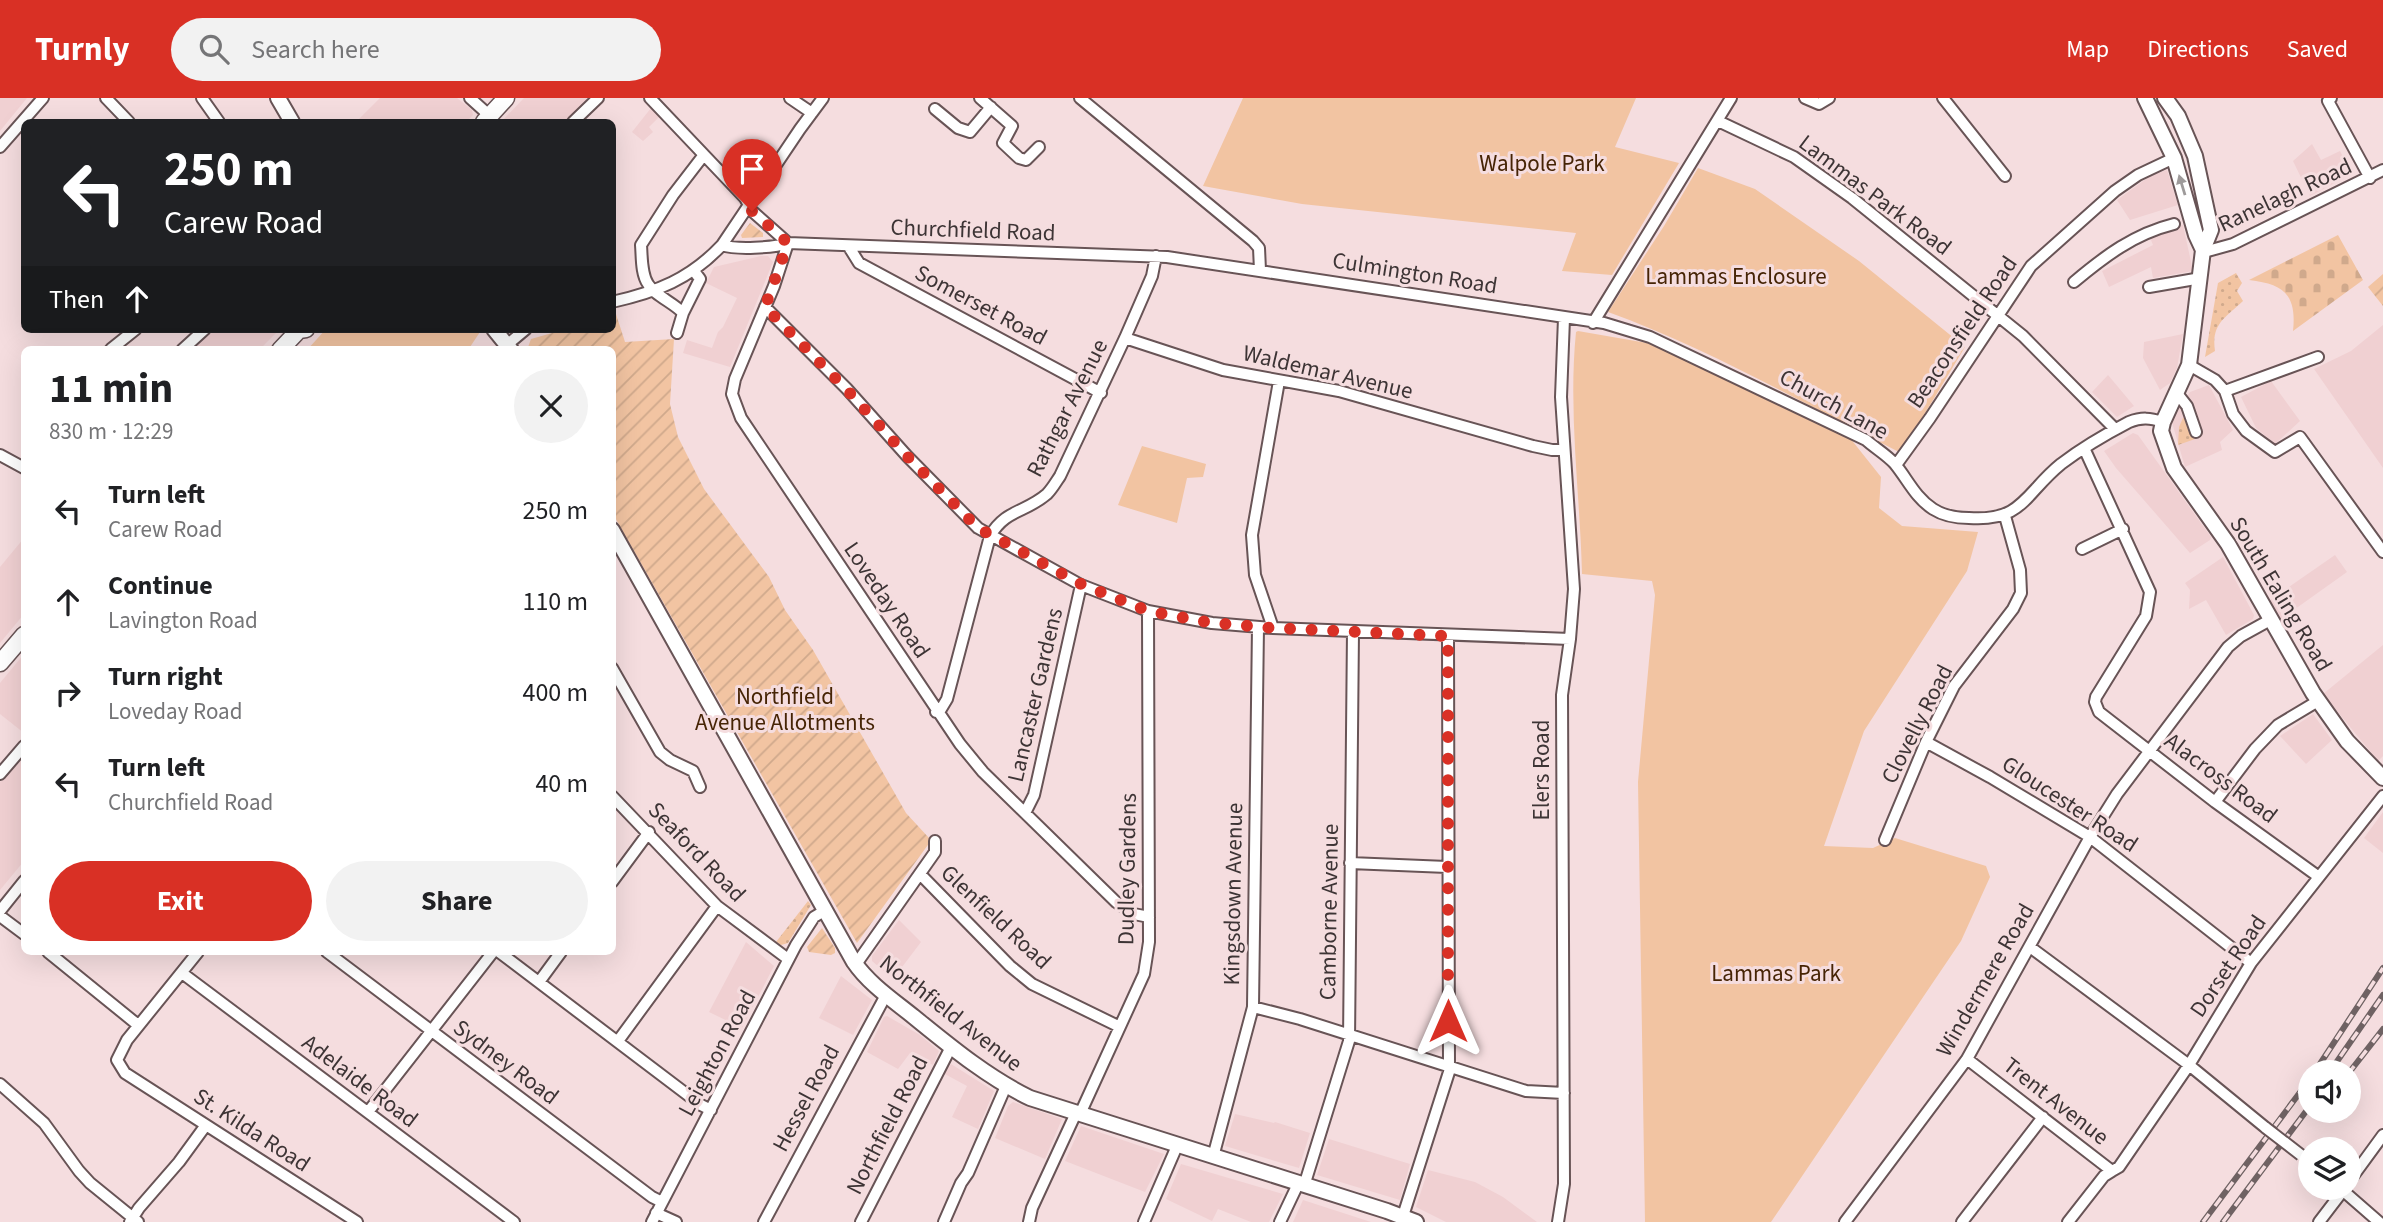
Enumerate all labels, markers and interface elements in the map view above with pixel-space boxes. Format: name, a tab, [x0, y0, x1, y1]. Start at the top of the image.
search box	[171, 18, 661, 81]
text: Turnly	[35, 26, 129, 73]
icon: search	[195, 30, 233, 68]
text: Search here	[251, 31, 380, 68]
text: Map	[2066, 32, 2109, 67]
text: Directions	[2147, 32, 2249, 67]
text: Saved	[2287, 32, 2348, 67]
street label: Lammas Park Road	[1792, 127, 1958, 263]
text: 250 m	[164, 135, 293, 205]
pin	[722, 139, 782, 211]
icon: left	[49, 147, 140, 238]
park label: Walpole Park	[1479, 147, 1605, 180]
icon: arrive	[733, 150, 771, 188]
street label: Ranelagh Road	[2213, 150, 2357, 240]
one-way arrow	[2177, 175, 2187, 196]
text: Carew Road	[164, 200, 323, 246]
street label: Churchfield Road	[890, 211, 1056, 249]
street label: Culmington Road	[1330, 244, 1500, 302]
street label: Beaconsfield Road	[1899, 249, 2025, 415]
street label: Somerset Road	[909, 256, 1053, 354]
park label: Lammas Enclosure	[1645, 260, 1827, 293]
icon: ahead	[118, 280, 156, 318]
text: Then	[49, 281, 104, 318]
street label: Rathgar Avenue	[1018, 333, 1116, 483]
street label: Waldemar Avenue	[1240, 336, 1416, 408]
text: 11 min	[49, 359, 173, 419]
street label: Church Lane	[1773, 360, 1895, 448]
button: close	[514, 369, 588, 443]
text: 830 m · 12:29	[49, 415, 173, 448]
text: Turn left	[108, 476, 205, 513]
icon: left	[49, 492, 87, 530]
text: 250 m	[522, 492, 588, 529]
street label: South Ealing Road	[2222, 510, 2340, 678]
text: Carew Road	[108, 513, 223, 546]
street label: Loveday Road	[836, 535, 938, 665]
text: Continue	[108, 567, 213, 604]
icon: ahead	[49, 583, 87, 621]
text: 110 m	[522, 583, 588, 620]
text: Lavington Road	[108, 604, 258, 637]
street label: Lancaster Gardens	[999, 605, 1071, 785]
text: Turn right	[108, 658, 223, 695]
street label: Clovelly Road	[1873, 659, 1961, 789]
icon: right	[49, 674, 87, 712]
text: 400 m	[522, 674, 588, 711]
park label: Northfield Avenue Allotments	[695, 680, 875, 739]
text: Loveday Road	[108, 695, 242, 728]
street label: Elers Road	[1525, 720, 1558, 820]
street label: Alacross Road	[2158, 725, 2284, 831]
street label: Gloucester Road	[1995, 748, 2145, 860]
text: Turn left	[108, 749, 205, 786]
icon: left	[49, 765, 87, 803]
text: 40 m	[535, 765, 588, 802]
text: Churchfield Road	[108, 786, 273, 819]
street label: Dudley Gardens	[1109, 793, 1145, 945]
street label: Seaford Road	[641, 794, 753, 910]
street label: Kingsdown Avenue	[1215, 802, 1251, 986]
street label: Camborne Avenue	[1311, 824, 1347, 1000]
street label: Glenfield Road	[933, 857, 1059, 977]
button: Exit	[49, 861, 312, 941]
button: Share	[326, 861, 588, 941]
street label: Windermere Road	[1928, 897, 2042, 1063]
street label: Dorset Road	[2182, 908, 2274, 1024]
street label: Northfield Avenue	[872, 947, 1030, 1079]
park label: Lammas Park	[1711, 957, 1841, 990]
street label: Leighton Road	[670, 984, 764, 1122]
position arrow	[1411, 984, 1485, 1058]
street label: Sydney Road	[446, 1011, 566, 1113]
street label: Adelaide Road	[295, 1026, 425, 1136]
street label: Hessel Road	[764, 1039, 848, 1157]
street label: Trent Avenue	[1996, 1049, 2116, 1153]
street label: Northfield Road	[838, 1050, 936, 1200]
map controls	[2298, 1060, 2361, 1200]
button: sound	[2298, 1060, 2361, 1123]
street label: St. Kilda Road	[187, 1080, 317, 1180]
button: layers	[2298, 1137, 2361, 1200]

